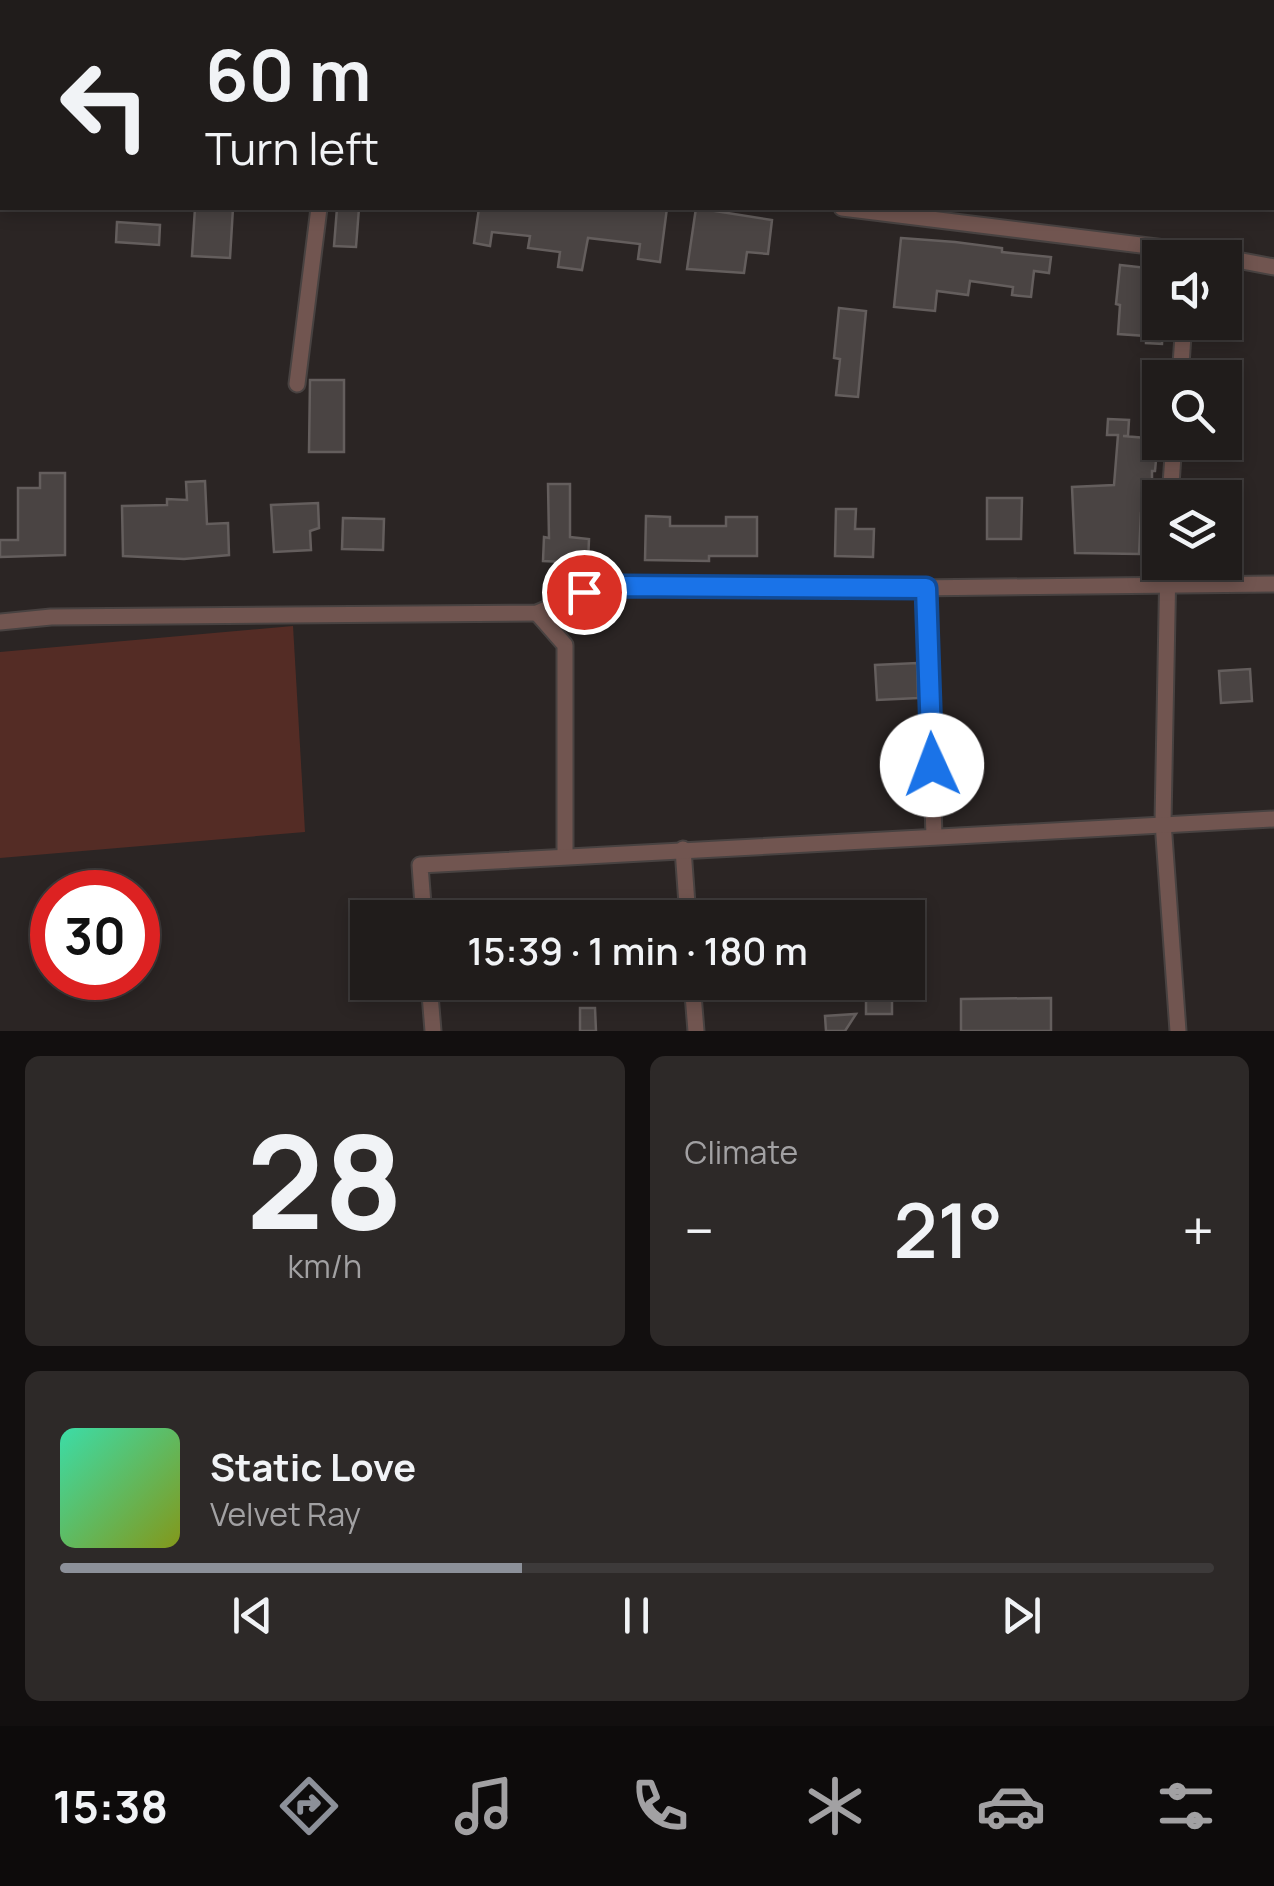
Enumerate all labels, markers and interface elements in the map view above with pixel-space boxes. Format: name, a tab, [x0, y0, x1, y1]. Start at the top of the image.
text: 60 m	[205, 26, 372, 122]
icon: left	[40, 40, 170, 170]
text: Turn left	[205, 117, 379, 179]
map controls	[1142, 240, 1242, 580]
button: sound	[1142, 240, 1242, 340]
button: search	[1142, 360, 1242, 460]
button: layers	[1142, 480, 1242, 580]
pin	[542, 550, 627, 635]
icon: arrive	[557, 565, 612, 620]
position arrow	[880, 713, 984, 817]
speed limit sign: 30	[30, 870, 160, 1000]
text: 15:39 · 1 min · 180 m	[467, 924, 808, 976]
text: 28	[246, 1090, 403, 1268]
text: Climate	[685, 1130, 798, 1174]
text: 21°	[894, 1178, 1003, 1281]
text: −	[685, 1192, 714, 1268]
text: +	[1182, 1192, 1214, 1268]
text: km/h	[288, 1244, 362, 1288]
text: Static Love	[210, 1440, 416, 1492]
text: Velvet Ray	[210, 1492, 361, 1536]
icon: previous	[225, 1588, 280, 1643]
icon: pause	[609, 1588, 664, 1643]
icon: next	[994, 1588, 1049, 1643]
icon: directions	[274, 1771, 344, 1841]
icon: music	[449, 1771, 519, 1841]
icon: phone	[625, 1771, 695, 1841]
icon: climate	[800, 1771, 870, 1841]
icon: car	[976, 1771, 1046, 1841]
icon: filters	[1151, 1771, 1221, 1841]
text: 15:38	[53, 1775, 168, 1837]

